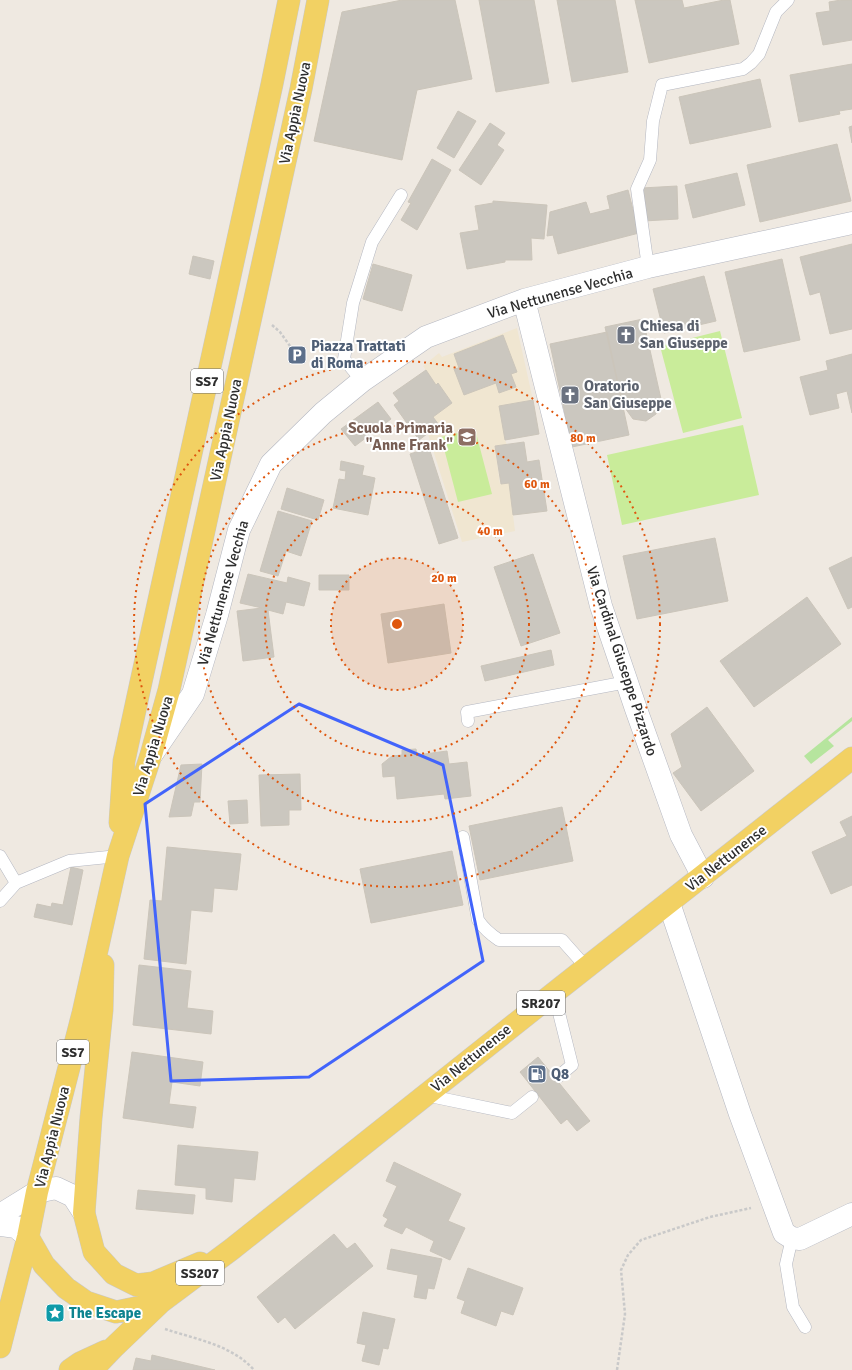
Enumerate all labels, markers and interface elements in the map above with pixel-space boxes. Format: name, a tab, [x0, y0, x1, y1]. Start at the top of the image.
street label: Via Appia Nuova	[275, 60, 315, 166]
street label: Via Nettunense Vecchia	[485, 264, 635, 322]
place label: Chiesa di San Giuseppe	[640, 317, 728, 352]
church icon: Chiesa di San Giuseppe	[615, 324, 637, 346]
place label: Piazza Trattati di Roma	[311, 337, 406, 372]
parking icon: Piazza Trattati di Roma	[286, 344, 308, 366]
road number: SS7	[191, 369, 223, 393]
street label: Via Appia Nuova	[206, 377, 246, 483]
place label: Oratorio San Giuseppe	[584, 377, 672, 412]
church icon: Oratorio San Giuseppe	[559, 384, 581, 406]
place label: Scuola Primaria "Anne Frank"	[348, 419, 453, 454]
school or university icon: Scuola Primaria "Anne Frank"	[456, 426, 478, 448]
text: 80 m	[570, 431, 596, 446]
text: 60 m	[524, 477, 550, 492]
street label: Via Nettunense Vecchia	[194, 518, 252, 668]
text: 40 m	[477, 524, 503, 539]
street label: Via Cardinal Giuseppe Pizzardo	[583, 564, 661, 758]
text: 20 m	[431, 571, 457, 586]
centre of rings	[390, 617, 404, 631]
street label: Via Appia Nuova	[129, 694, 177, 798]
street label: Via Nettunense	[682, 821, 770, 895]
road number: SR207	[517, 991, 565, 1015]
street label: Via Nettunense	[427, 1020, 515, 1096]
road number: SS7	[57, 1040, 89, 1064]
fuel station icon: Q8	[526, 1063, 548, 1085]
place label: Q8	[551, 1065, 569, 1083]
street label: Via Appia Nuova	[31, 1084, 73, 1190]
road number: SS207	[176, 1261, 224, 1285]
place icon: The Escape	[44, 1302, 66, 1324]
place label: The Escape	[69, 1304, 141, 1322]

